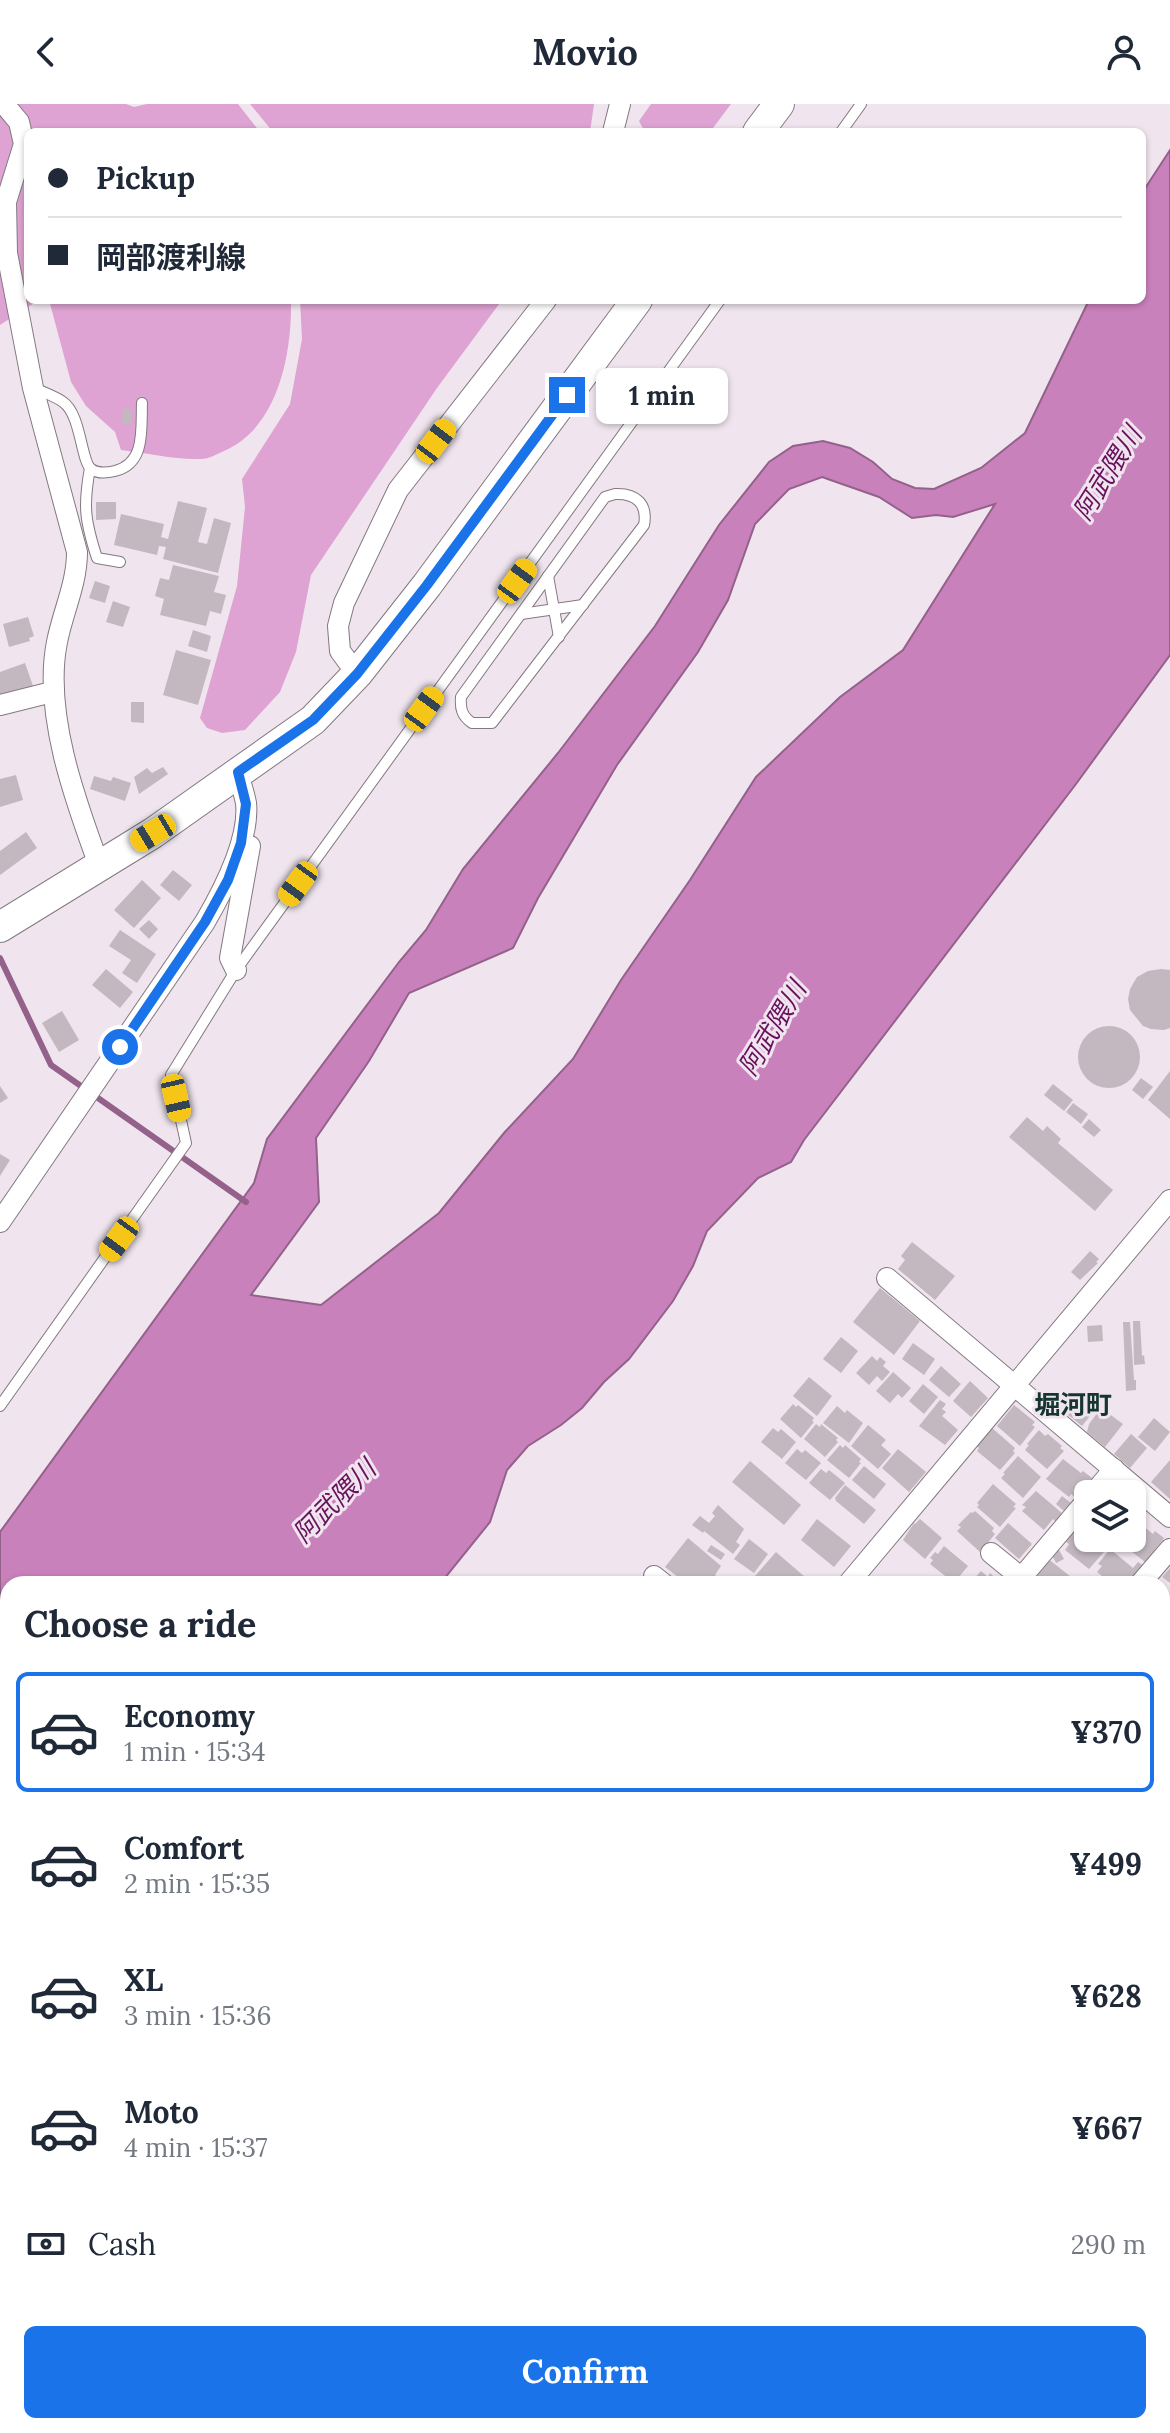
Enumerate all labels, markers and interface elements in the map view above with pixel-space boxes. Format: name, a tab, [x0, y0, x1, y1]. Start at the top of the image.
text: Movio	[532, 29, 638, 75]
icon: back	[24, 30, 68, 74]
icon: person	[1102, 30, 1146, 74]
text: Pickup	[96, 159, 195, 197]
text: 岡部渡利線	[96, 238, 246, 276]
callout: 1 min	[595, 367, 727, 423]
route end	[549, 377, 585, 413]
text: 1 min	[629, 379, 695, 412]
car	[412, 415, 460, 467]
water label: 阿武隈川	[1065, 418, 1150, 526]
car	[493, 555, 541, 607]
car	[400, 683, 448, 735]
car	[126, 810, 180, 856]
car	[274, 858, 322, 910]
water label: 阿武隈川	[731, 972, 814, 1081]
route start	[102, 1029, 138, 1065]
car	[159, 1072, 193, 1124]
car	[95, 1213, 143, 1265]
district label: 堀河町	[1034, 1388, 1112, 1421]
water label: 阿武隈川	[286, 1450, 385, 1549]
map controls	[1074, 1480, 1146, 1552]
button: layers	[1074, 1480, 1146, 1552]
text: Choose a ride	[24, 1601, 256, 1647]
icon: car	[28, 1696, 100, 1768]
text: Economy	[124, 1697, 255, 1735]
text: ¥370	[1070, 1713, 1142, 1751]
text: 1 min · 15:34	[124, 1735, 266, 1768]
icon: car	[28, 1828, 100, 1900]
text: Comfort	[124, 1829, 244, 1867]
text: ¥499	[1069, 1845, 1142, 1883]
text: 2 min · 15:35	[124, 1867, 270, 1900]
icon: car	[28, 1960, 100, 2032]
text: XL	[124, 1961, 163, 1999]
text: ¥628	[1070, 1977, 1142, 2015]
text: 3 min · 15:36	[124, 1999, 271, 2032]
icon: car	[28, 2092, 100, 2164]
text: Moto	[124, 2093, 199, 2131]
text: ¥667	[1072, 2109, 1142, 2147]
text: 4 min · 15:37	[124, 2131, 267, 2164]
icon: cash	[24, 2222, 68, 2266]
text: Cash	[88, 2225, 156, 2263]
text: 290 m	[1071, 2228, 1146, 2261]
button: Confirm	[24, 2326, 1146, 2418]

